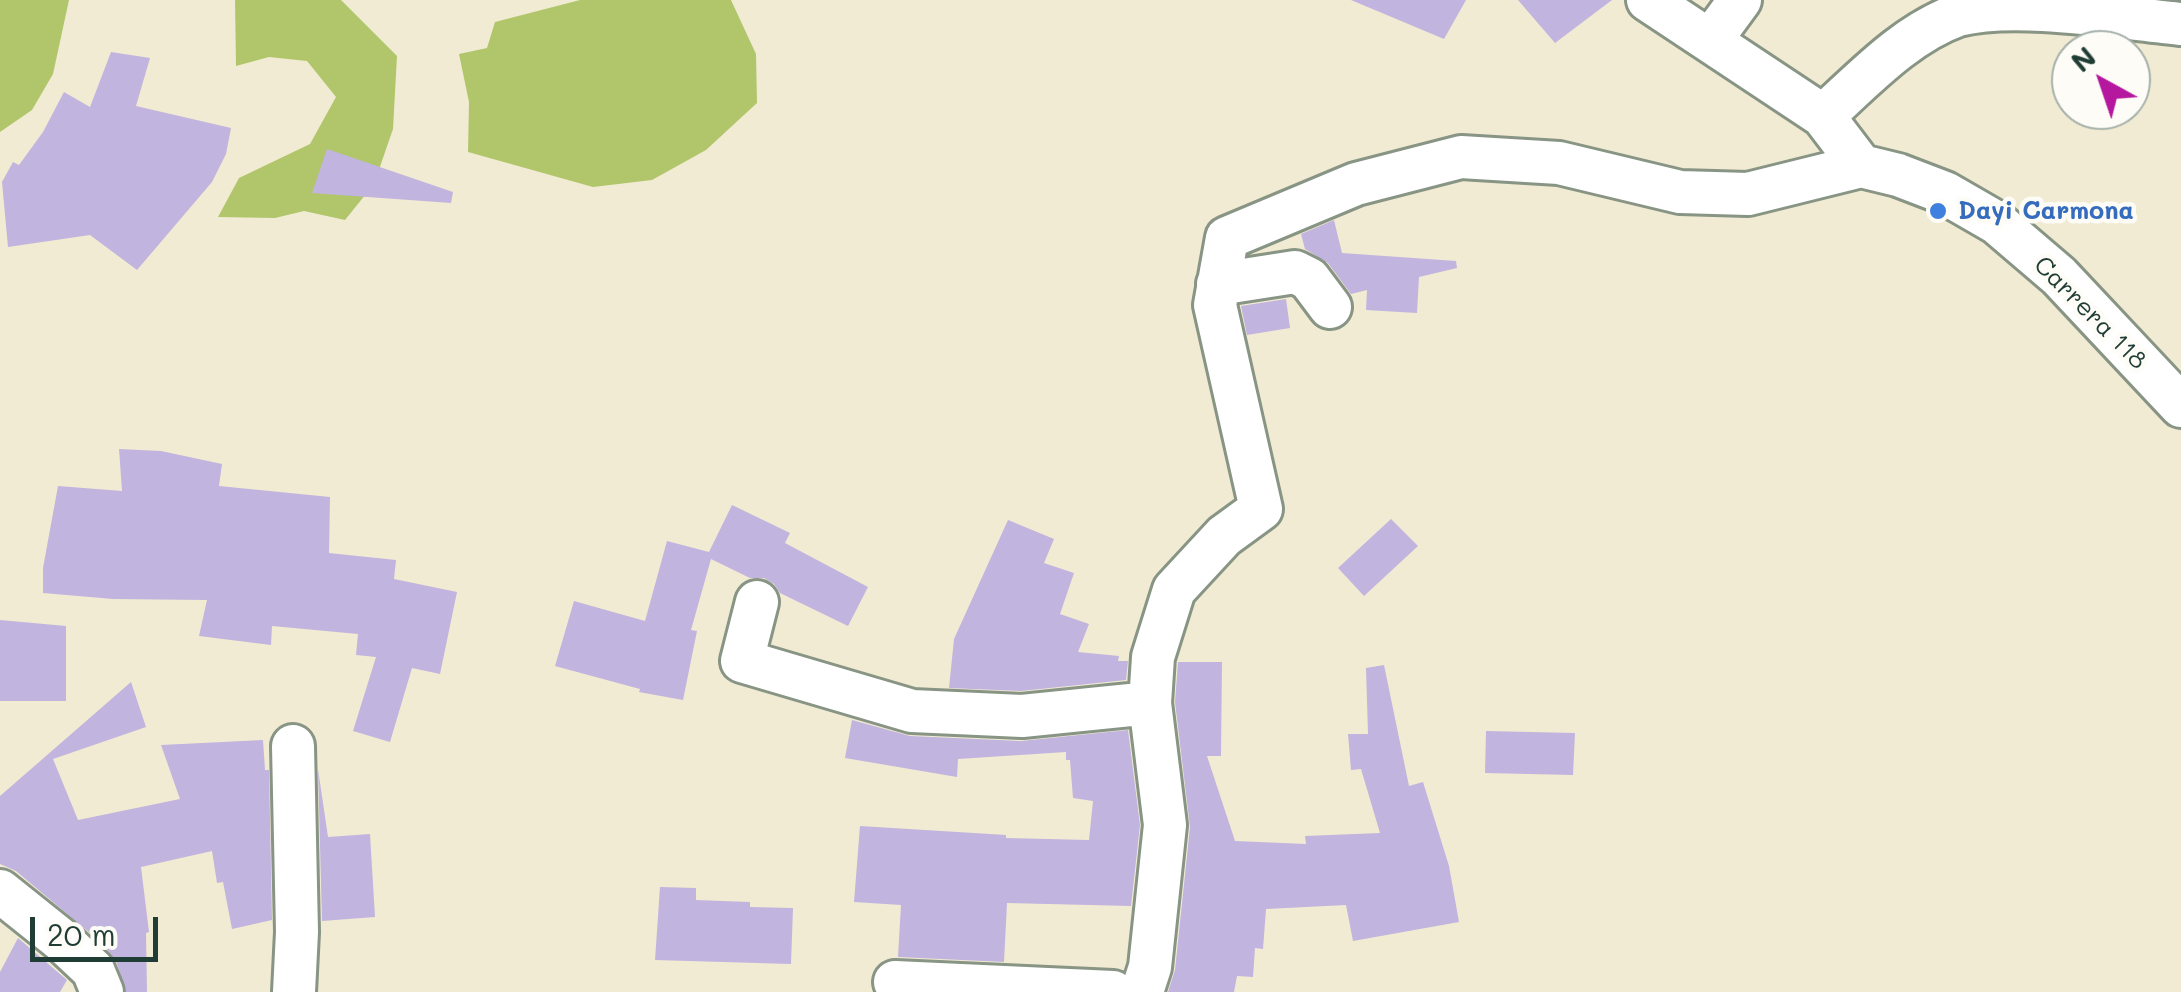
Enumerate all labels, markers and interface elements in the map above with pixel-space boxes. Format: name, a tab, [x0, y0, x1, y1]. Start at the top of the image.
north arrow	[2051, 30, 2151, 130]
text: N	[2063, 38, 2103, 79]
place label: Dayi Carmona	[1958, 196, 2134, 226]
marker: Dayi Carmona	[1927, 200, 1949, 222]
street label: Carrera 118	[2027, 250, 2153, 376]
scale bar	[35, 897, 162, 959]
text: 20 m	[47, 914, 116, 954]

